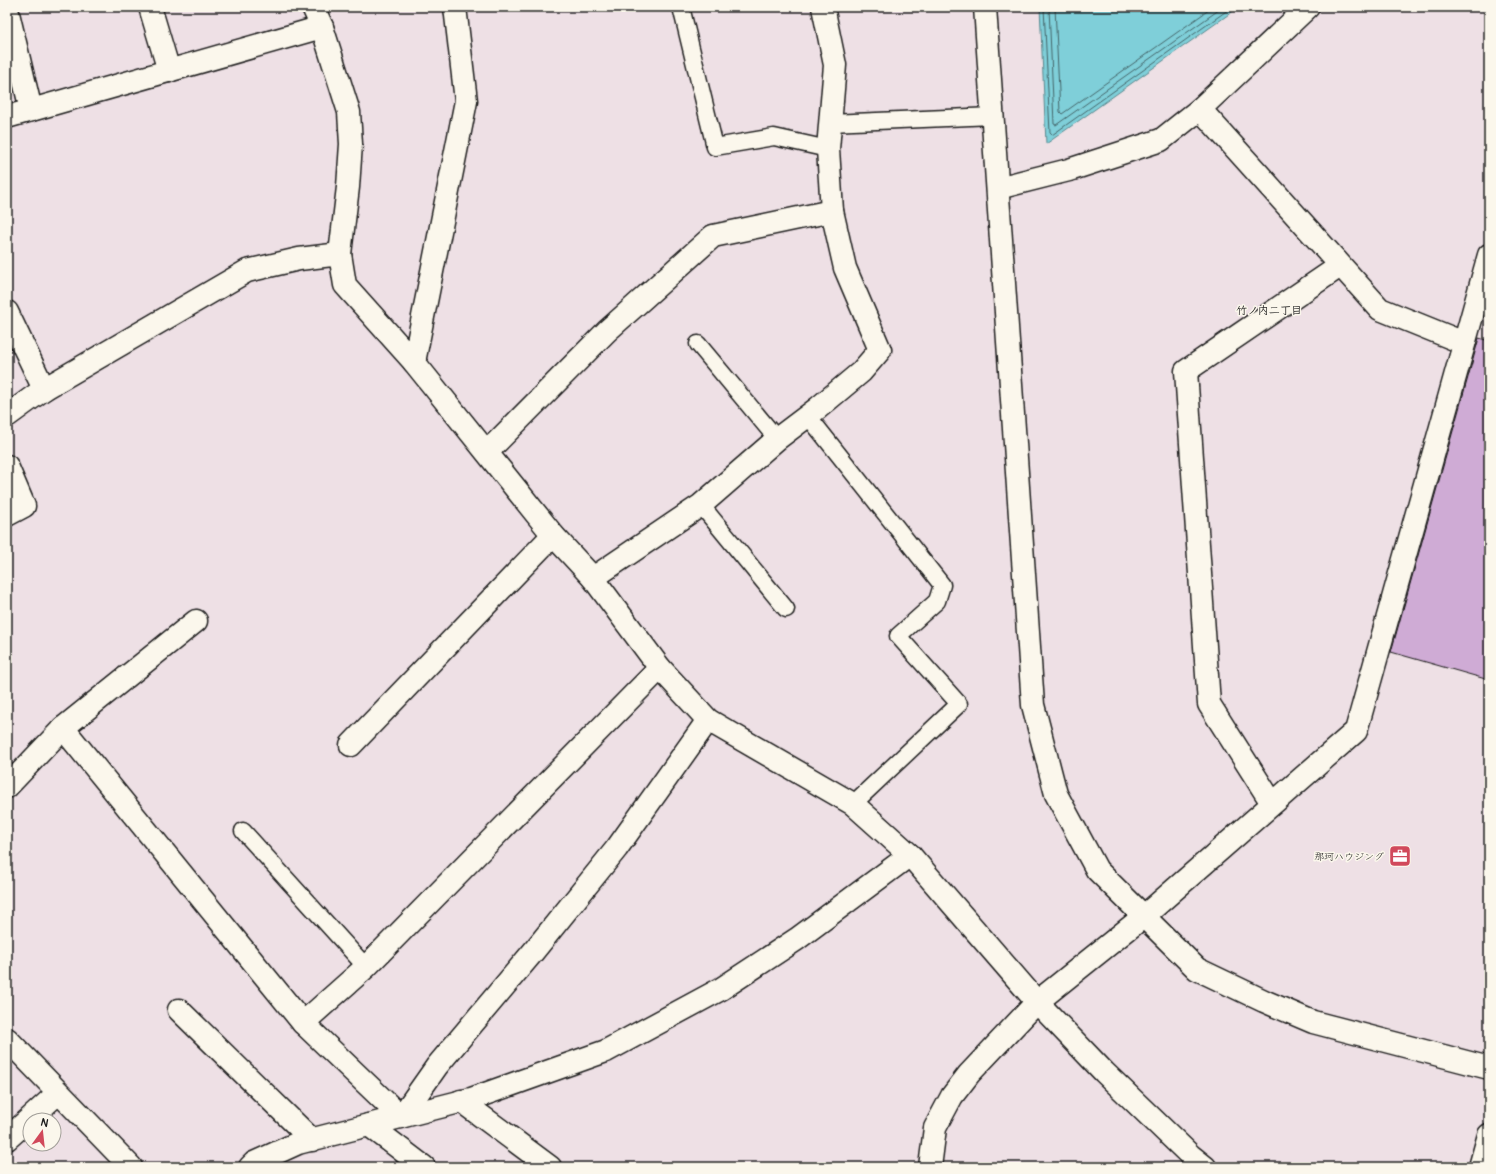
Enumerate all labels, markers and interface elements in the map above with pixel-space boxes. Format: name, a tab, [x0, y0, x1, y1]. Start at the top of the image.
district label: 竹ノ内二丁目	[1236, 304, 1302, 317]
office icon: 那珂ハウジング	[1387, 843, 1413, 869]
place label: 那珂ハウジング	[1314, 851, 1384, 863]
north arrow	[22, 1112, 62, 1152]
text: N	[39, 1116, 50, 1130]

